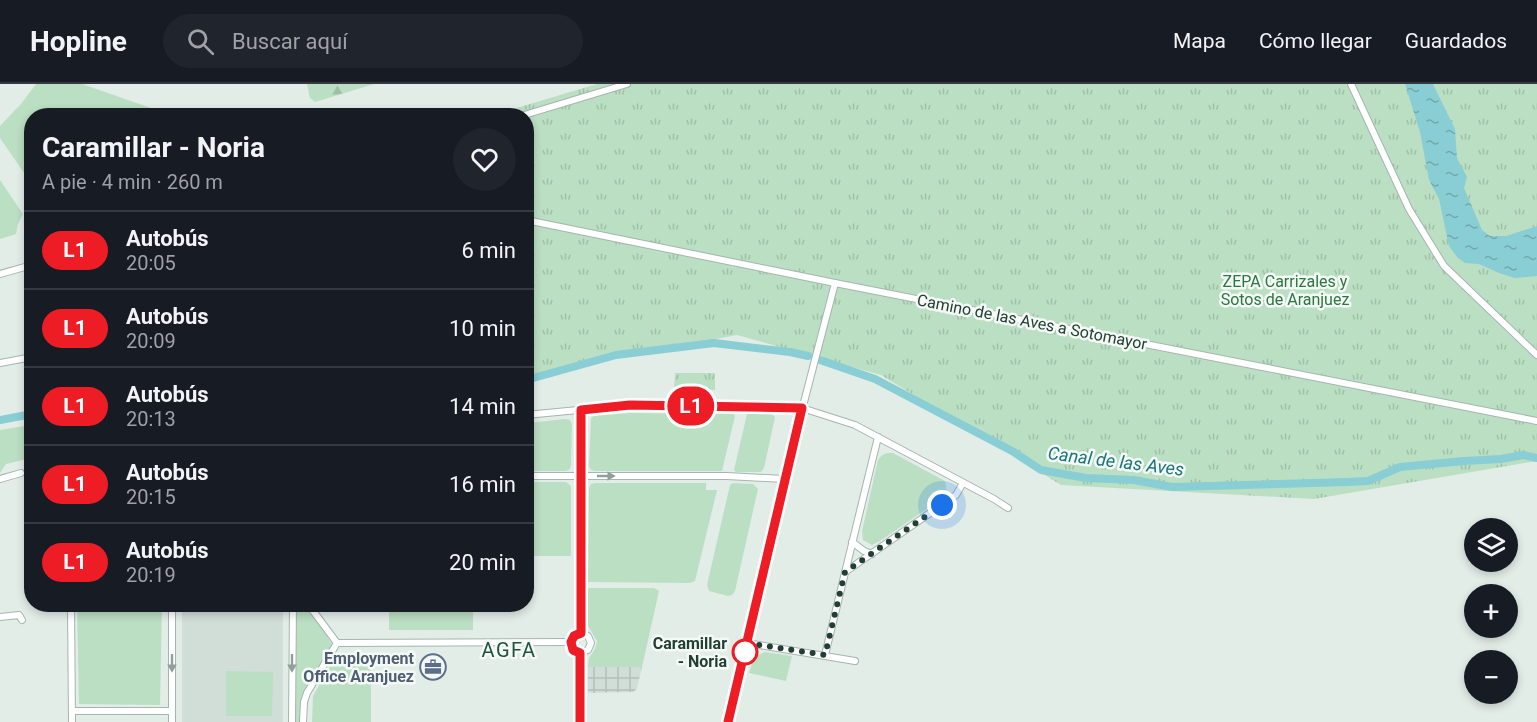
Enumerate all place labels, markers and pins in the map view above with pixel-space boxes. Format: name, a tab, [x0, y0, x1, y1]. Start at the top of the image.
place label: Caramillar - Noria	[653, 634, 727, 671]
marker: Caramillar - Noria	[732, 639, 758, 665]
place label: Employment Office Aranjuez	[303, 649, 415, 686]
office icon: Employment Office Aranjuez	[418, 652, 448, 682]

